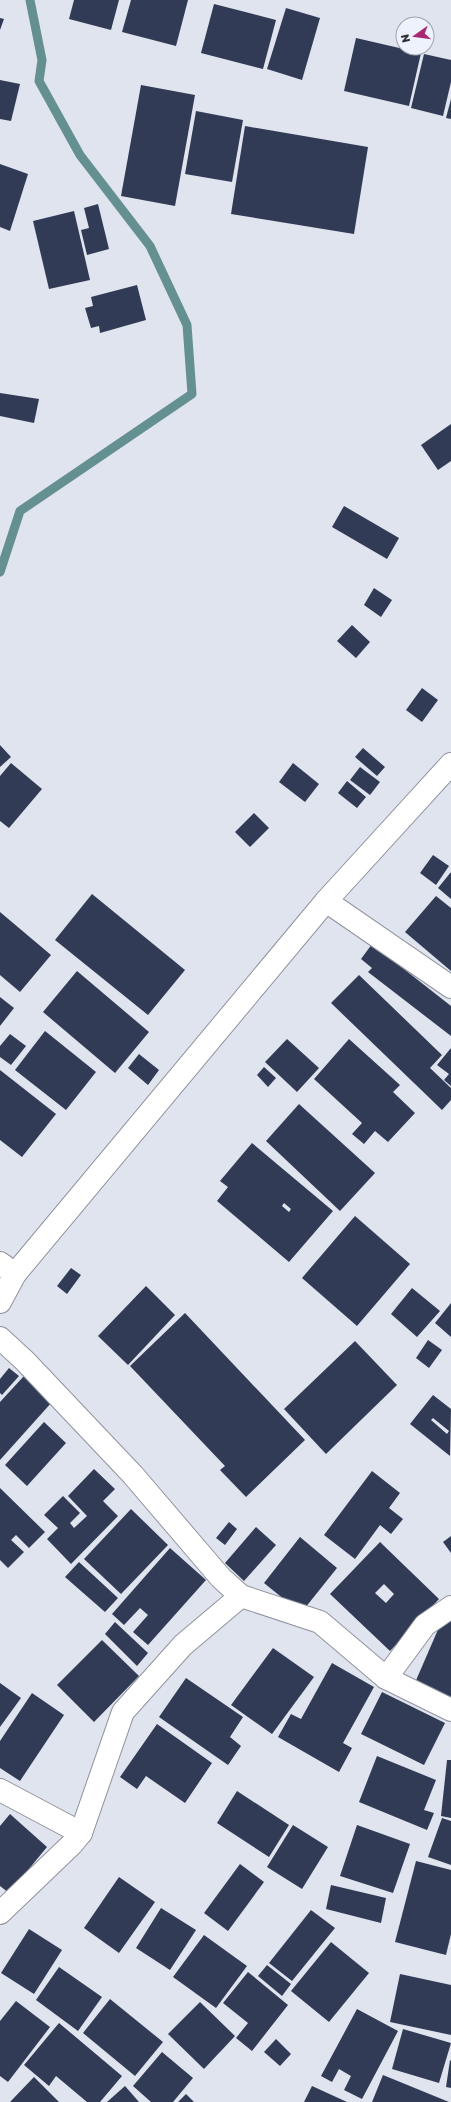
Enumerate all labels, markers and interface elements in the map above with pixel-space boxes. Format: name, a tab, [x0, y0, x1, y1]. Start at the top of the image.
north arrow	[395, 16, 435, 56]
text: N	[397, 33, 412, 44]

